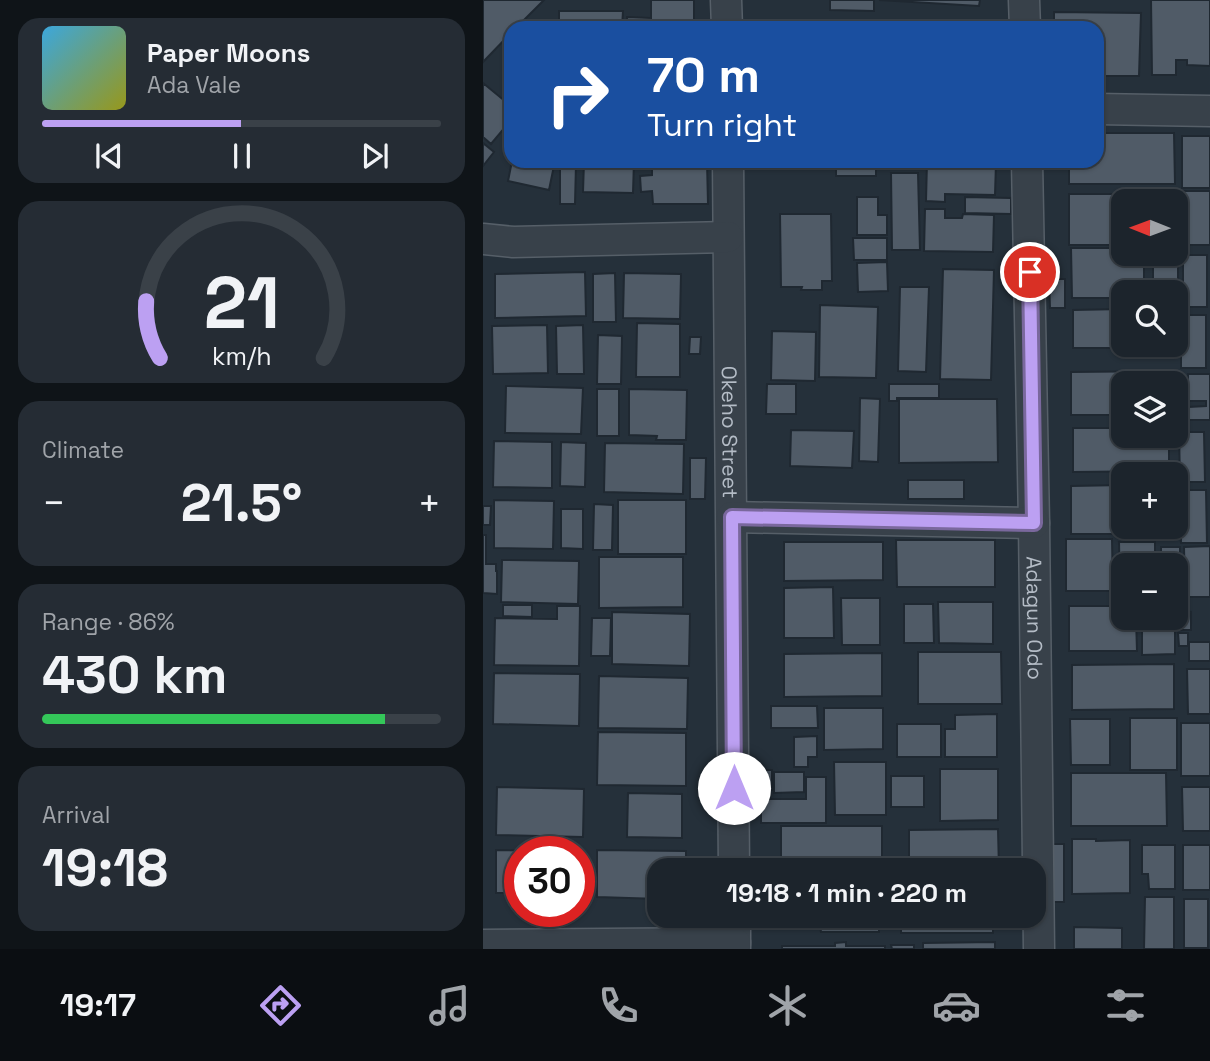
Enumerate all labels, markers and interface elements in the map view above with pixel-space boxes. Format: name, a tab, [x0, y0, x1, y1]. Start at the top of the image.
text: Paper Moons	[147, 36, 310, 70]
text: 70 m	[647, 44, 760, 106]
icon: right	[532, 49, 623, 140]
text: Ada Vale	[147, 70, 241, 100]
text: Turn right	[647, 105, 797, 145]
icon: previous	[90, 137, 128, 175]
icon: pause	[223, 137, 261, 175]
icon: next	[356, 137, 394, 175]
north arrow	[1111, 189, 1188, 266]
map controls	[1111, 189, 1188, 630]
pin	[1000, 242, 1060, 302]
icon: arrive	[1011, 253, 1049, 291]
text: 21	[203, 256, 280, 349]
button: search	[1111, 280, 1188, 357]
text: km/h	[212, 340, 271, 372]
street label: Okeho Street	[716, 366, 744, 498]
button: layers	[1111, 371, 1188, 448]
text: Climate	[42, 435, 124, 465]
button: +	[1111, 462, 1188, 539]
text: 21.5°	[181, 470, 302, 536]
text: −	[42, 479, 66, 527]
text: +	[417, 479, 441, 527]
button: −	[1111, 553, 1188, 630]
street label: Adagun Odo	[1021, 556, 1049, 680]
text: Range · 86%	[42, 607, 175, 637]
text: 430 km	[42, 642, 227, 708]
position arrow	[697, 751, 771, 825]
text: Arrival	[42, 800, 110, 830]
text: 19:18	[42, 835, 168, 901]
speed limit sign: 30	[504, 836, 595, 927]
text: 19:18 · 1 min · 220 m	[726, 876, 967, 910]
icon: directions	[256, 981, 305, 1030]
icon: music	[425, 981, 474, 1030]
icon: phone	[594, 981, 643, 1030]
icon: climate	[763, 981, 812, 1030]
icon: car	[932, 981, 981, 1030]
icon: filters	[1101, 981, 1150, 1030]
text: 19:17	[60, 985, 136, 1025]

